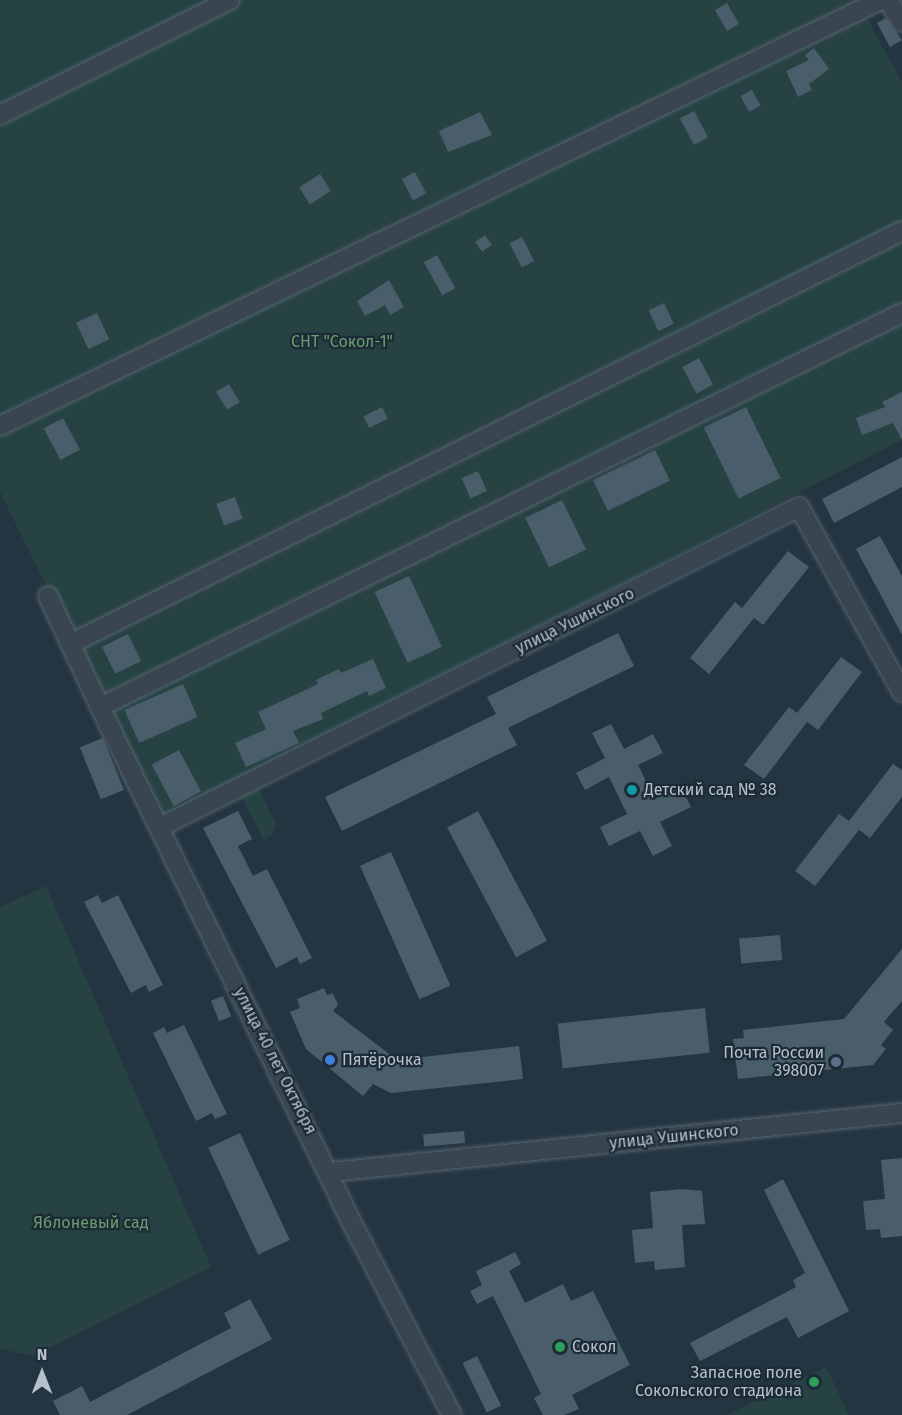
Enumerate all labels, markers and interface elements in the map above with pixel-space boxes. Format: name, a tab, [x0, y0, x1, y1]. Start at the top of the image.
park label: СНТ "Сокол-1"	[291, 332, 393, 352]
street label: улица Ушинского	[512, 584, 638, 658]
place label: Детский сад № 38	[644, 780, 777, 800]
marker: Детский сад № 38	[625, 783, 639, 797]
street label: улица 40 лет Октября	[230, 984, 320, 1138]
place label: Почта России 398007	[723, 1043, 824, 1081]
place label: Пятёрочка	[342, 1050, 422, 1070]
marker: Пятёрочка	[323, 1053, 337, 1067]
marker: Почта России 398007	[829, 1055, 843, 1069]
street label: улица Ушинского	[608, 1121, 740, 1153]
park label: Яблоневый сад	[33, 1213, 149, 1233]
place label: Сокол	[572, 1337, 617, 1357]
marker: Сокол	[553, 1340, 567, 1354]
north arrow	[12, 1343, 72, 1403]
text: N	[37, 1345, 47, 1364]
place label: Запасное поле Сокольского стадиона	[635, 1363, 802, 1401]
marker: Запасное поле Сокольского стадиона	[807, 1375, 821, 1389]

